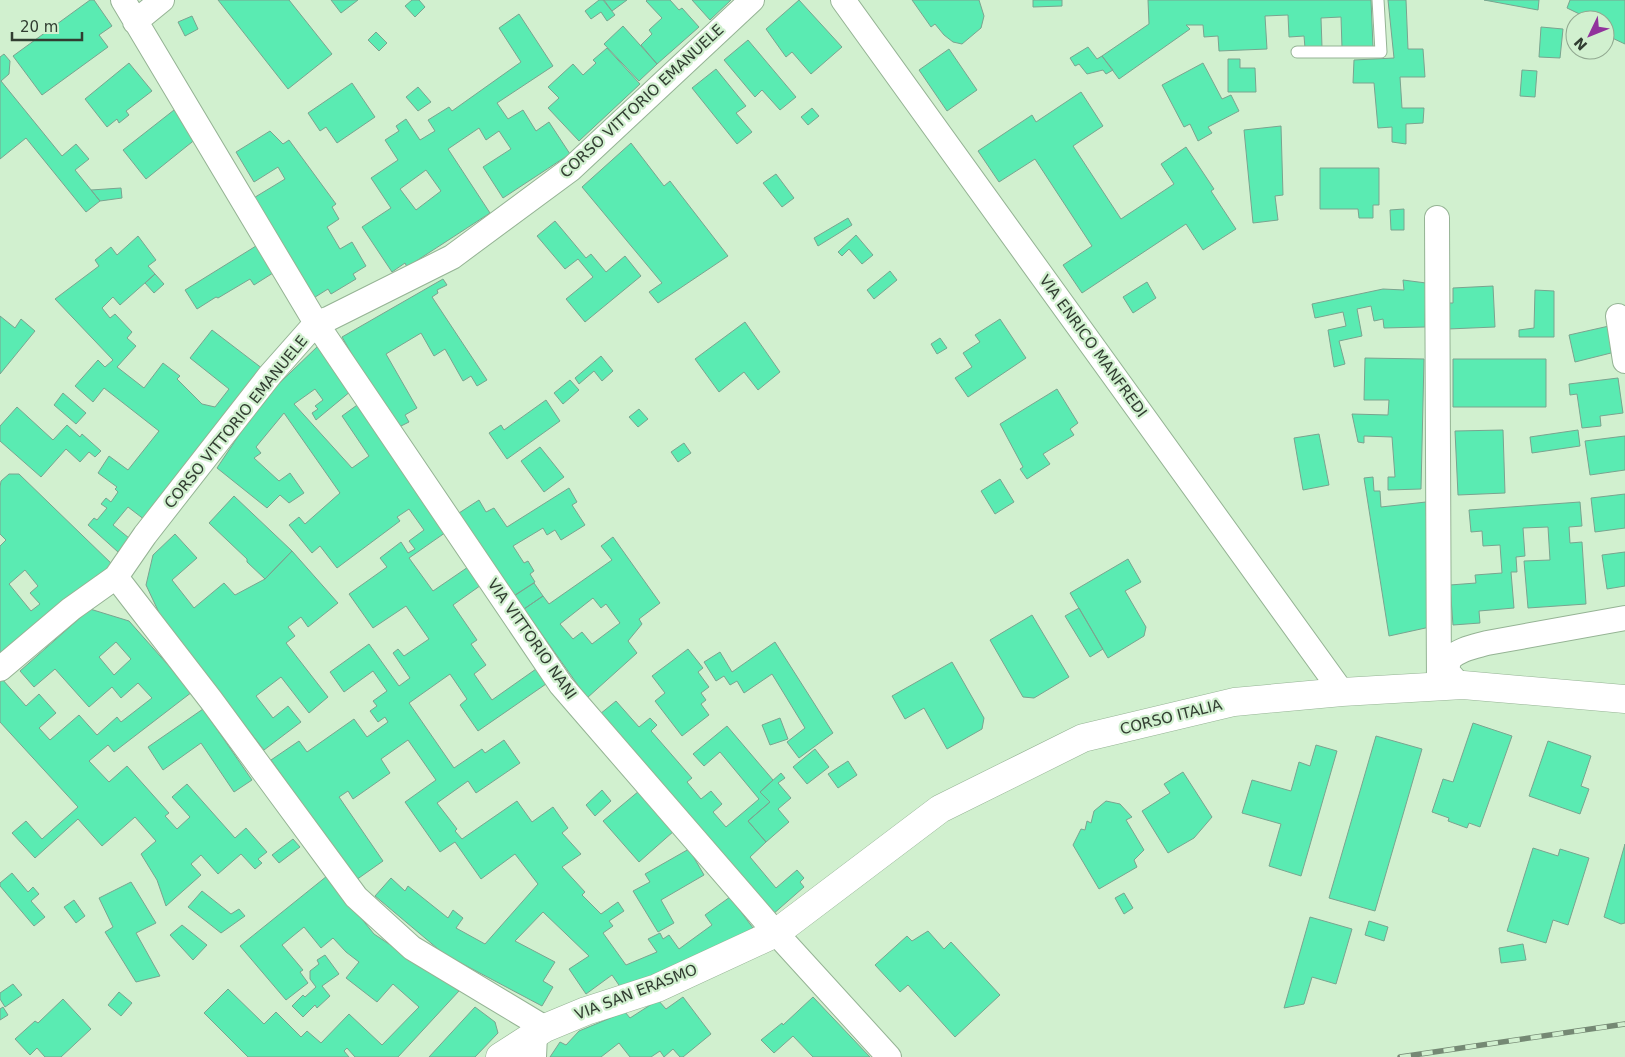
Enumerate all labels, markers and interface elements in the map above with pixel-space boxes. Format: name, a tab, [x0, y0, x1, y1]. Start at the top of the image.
scale bar	[12, 10, 82, 42]
north arrow	[1565, 10, 1615, 60]
text: 20 m	[20, 18, 58, 36]
street label: CORSO VITTORIO EMANUELE	[557, 20, 727, 182]
text: N	[1571, 34, 1590, 54]
street label: VIA ENRICO MANFREDI	[1035, 271, 1151, 421]
street label: CORSO VITTORIO EMANUELE	[161, 332, 311, 512]
street label: VIA VITTORIO NANI	[484, 575, 580, 703]
street label: CORSO ITALIA	[1118, 695, 1225, 738]
street label: VIA SAN ERASMO	[572, 960, 700, 1024]

